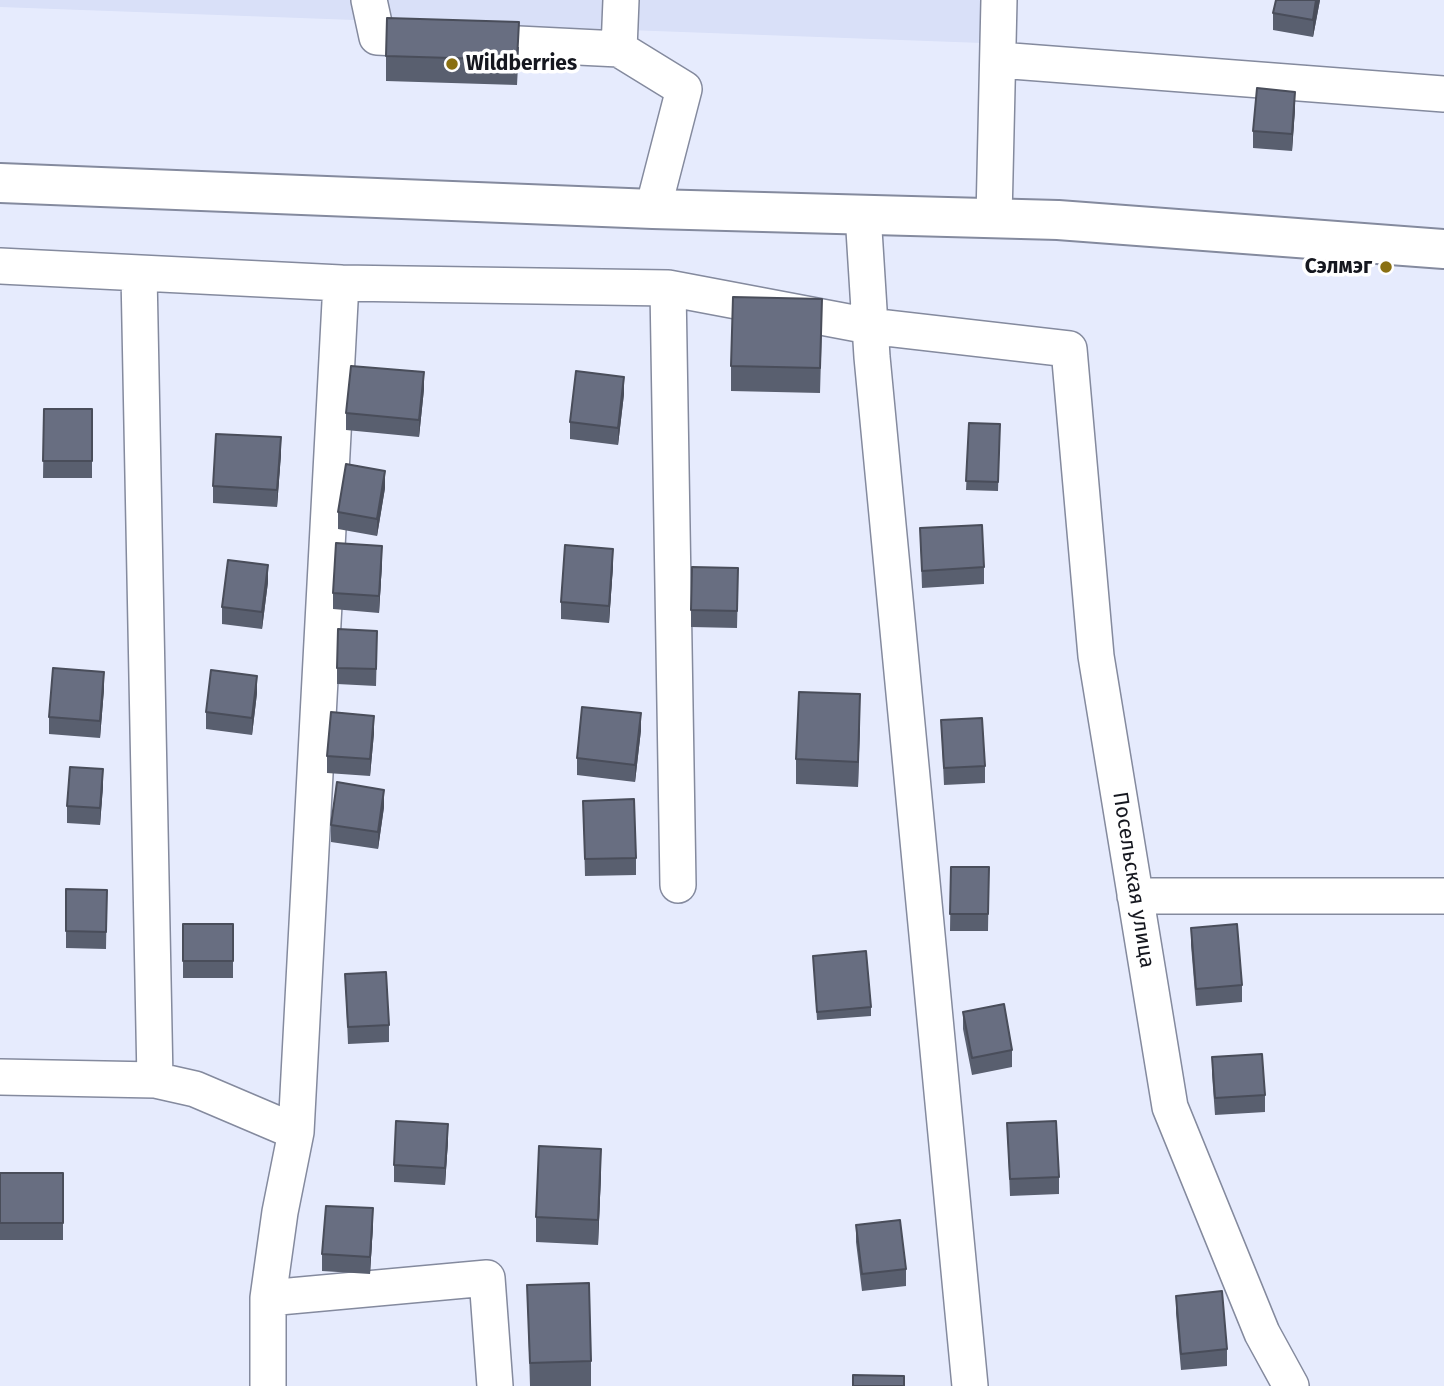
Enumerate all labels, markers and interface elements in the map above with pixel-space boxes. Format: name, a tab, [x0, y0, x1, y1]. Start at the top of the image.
place label: Wildberries	[466, 51, 577, 77]
marker: Wildberries	[444, 56, 460, 72]
place label: Сэлмэг	[1305, 254, 1372, 280]
marker: Сэлмэг	[1378, 259, 1394, 275]
street label: Посельская улица	[1107, 790, 1159, 970]

